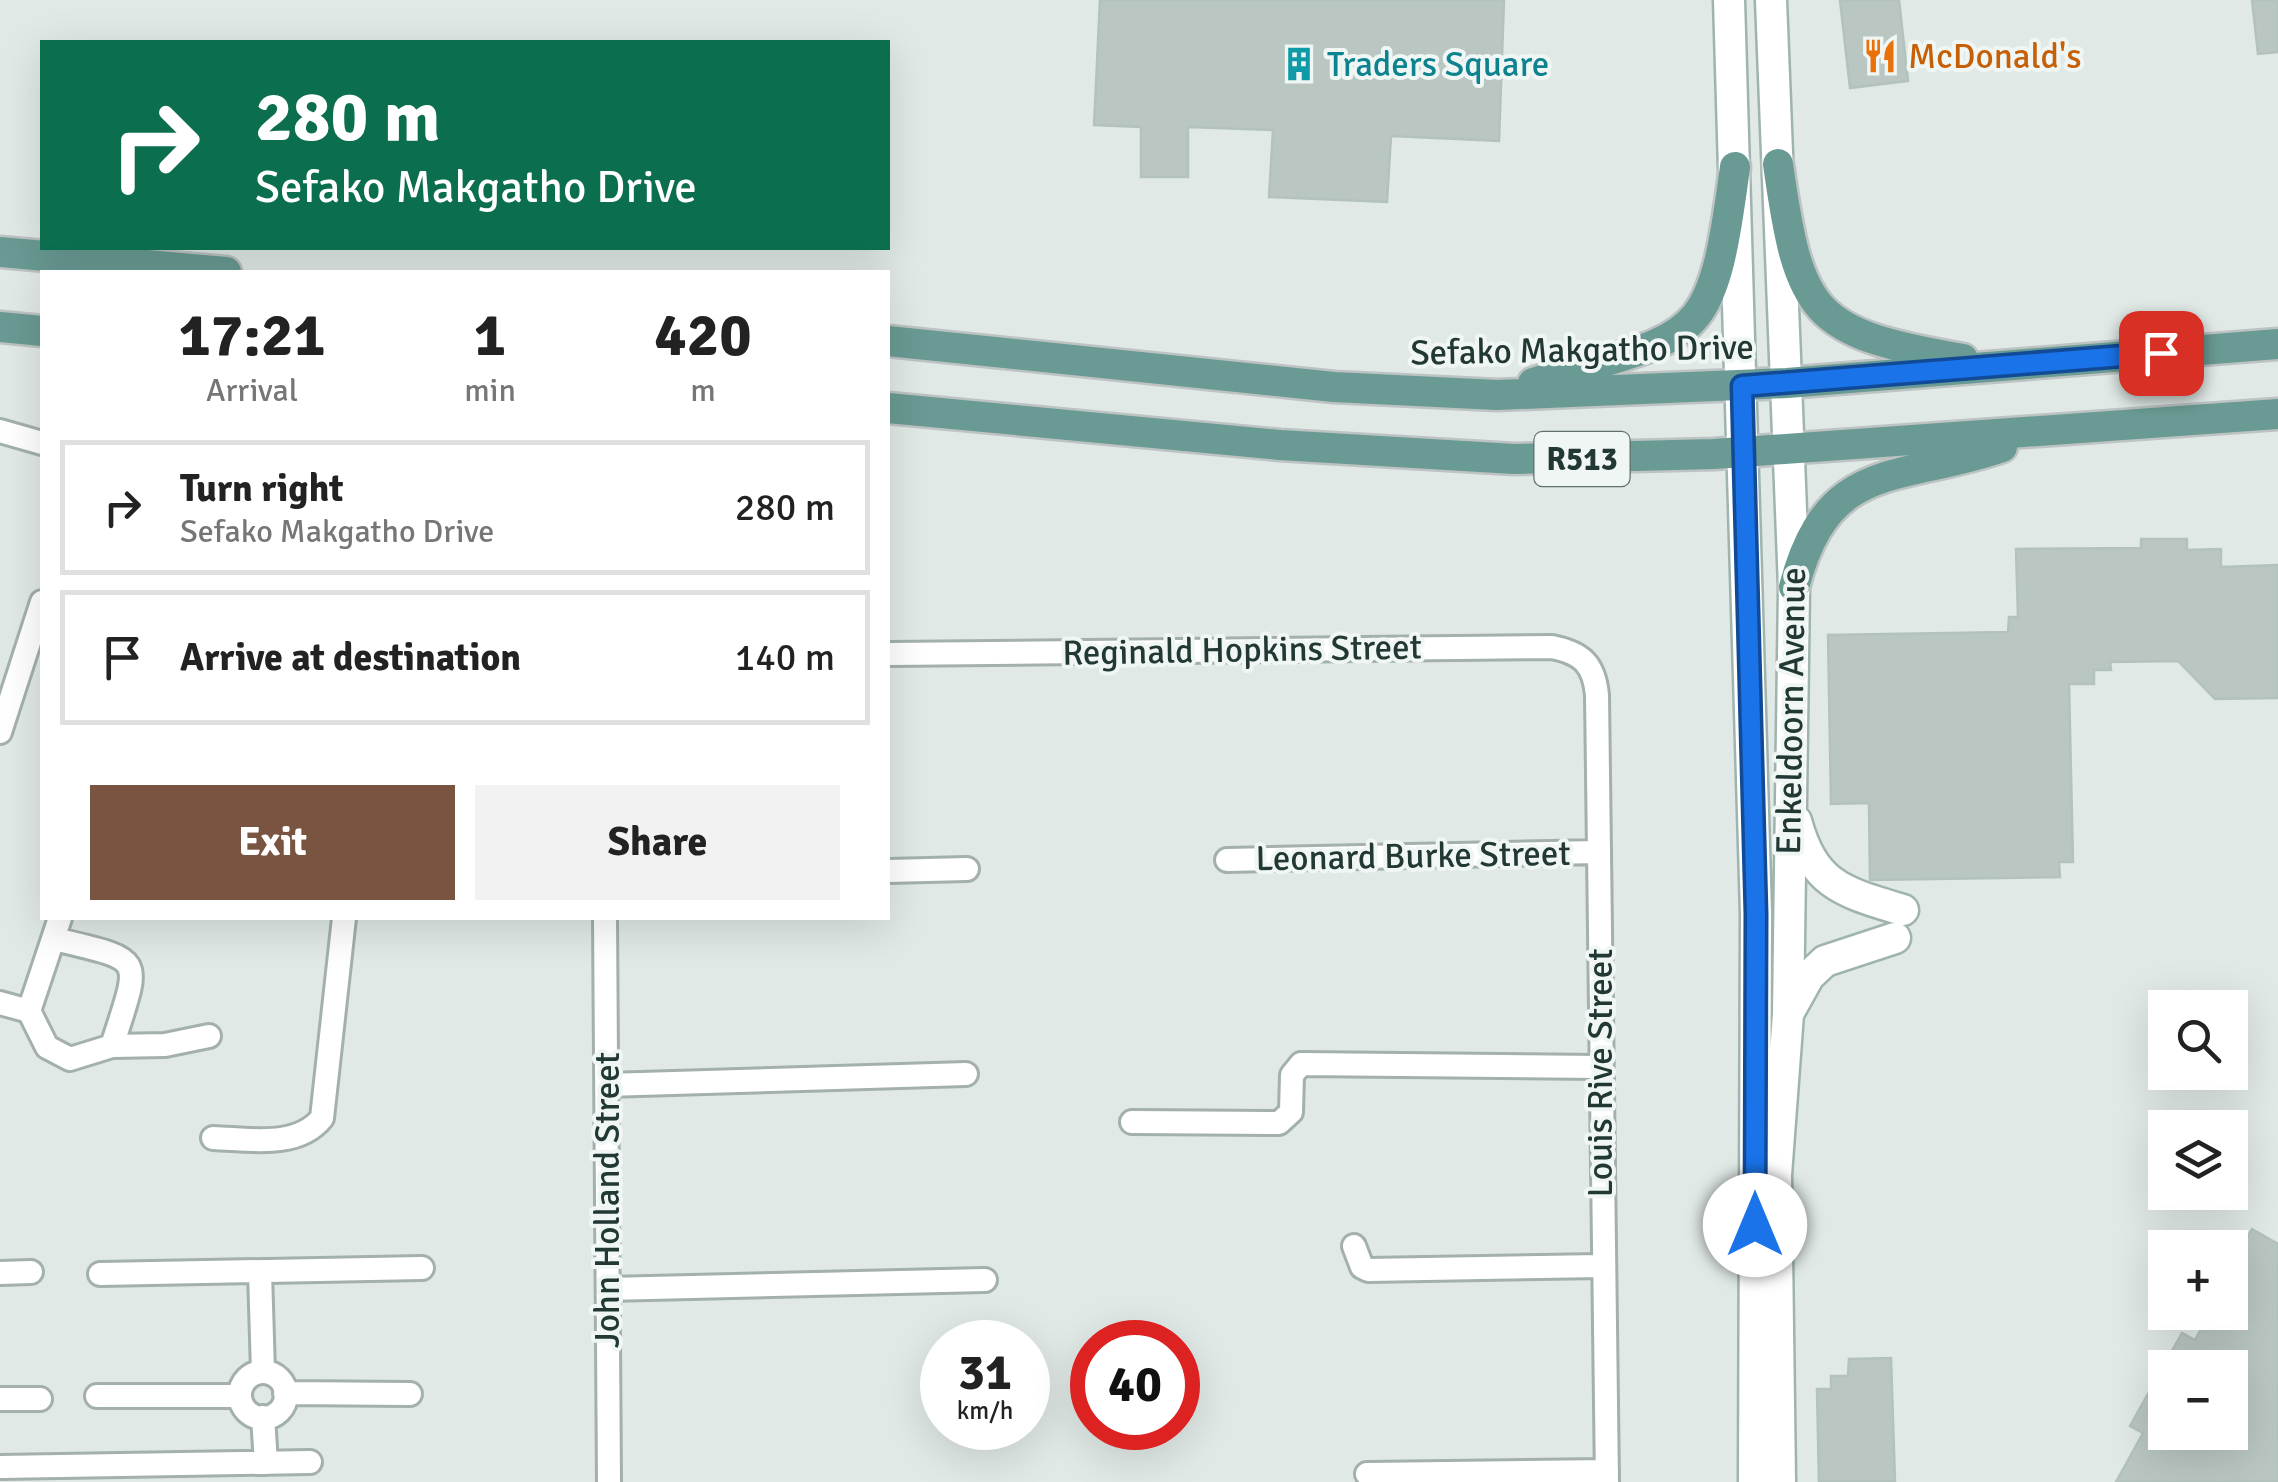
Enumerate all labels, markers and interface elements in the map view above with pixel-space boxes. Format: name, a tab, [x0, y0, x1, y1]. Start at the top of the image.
place label: McDonald's	[1908, 35, 2082, 78]
restaurant icon: McDonald's	[1861, 37, 1899, 75]
place label: Traders Square	[1327, 43, 1549, 86]
building icon: Traders Square	[1280, 45, 1318, 83]
text: 280 m	[255, 74, 440, 160]
icon: right	[90, 80, 220, 210]
text: Sefako Makgatho Drive	[255, 160, 697, 215]
text: 17:21	[178, 299, 326, 373]
text: 1	[474, 299, 506, 373]
text: 420	[654, 299, 752, 373]
pin	[2119, 311, 2204, 396]
street label: Sefako Makgatho Drive	[1410, 326, 1754, 374]
icon: arrive	[2134, 326, 2189, 381]
text: Arrival	[206, 371, 298, 410]
text: min	[464, 371, 516, 410]
text: m	[690, 371, 716, 410]
road number: R513	[1534, 432, 1630, 486]
text: Turn right	[180, 465, 344, 512]
icon: right	[95, 480, 150, 535]
text: 280 m	[735, 484, 835, 531]
text: Sefako Makgatho Drive	[180, 512, 494, 551]
street label: Enkeldoorn Avenue	[1767, 567, 1815, 855]
street label: Reginald Hopkins Street	[1062, 625, 1422, 675]
icon: arrive	[95, 630, 150, 685]
text: Arrive at destination	[180, 634, 521, 681]
text: 140 m	[735, 634, 835, 681]
button: Exit	[90, 785, 455, 900]
button: Share	[475, 785, 840, 900]
street label: Leonard Burke Street	[1255, 832, 1571, 880]
street label: Louis Rive Street	[1579, 948, 1622, 1198]
map controls	[2148, 990, 2248, 1450]
button: search	[2148, 990, 2248, 1090]
street label: John Holland Street	[586, 1052, 629, 1348]
button: layers	[2148, 1110, 2248, 1210]
position arrow	[1703, 1173, 1807, 1277]
button: +	[2148, 1230, 2248, 1330]
speed limit sign: 40	[1070, 1320, 1200, 1450]
text: 31	[958, 1342, 1012, 1404]
button: −	[2148, 1350, 2248, 1450]
text: km/h	[957, 1395, 1013, 1426]

